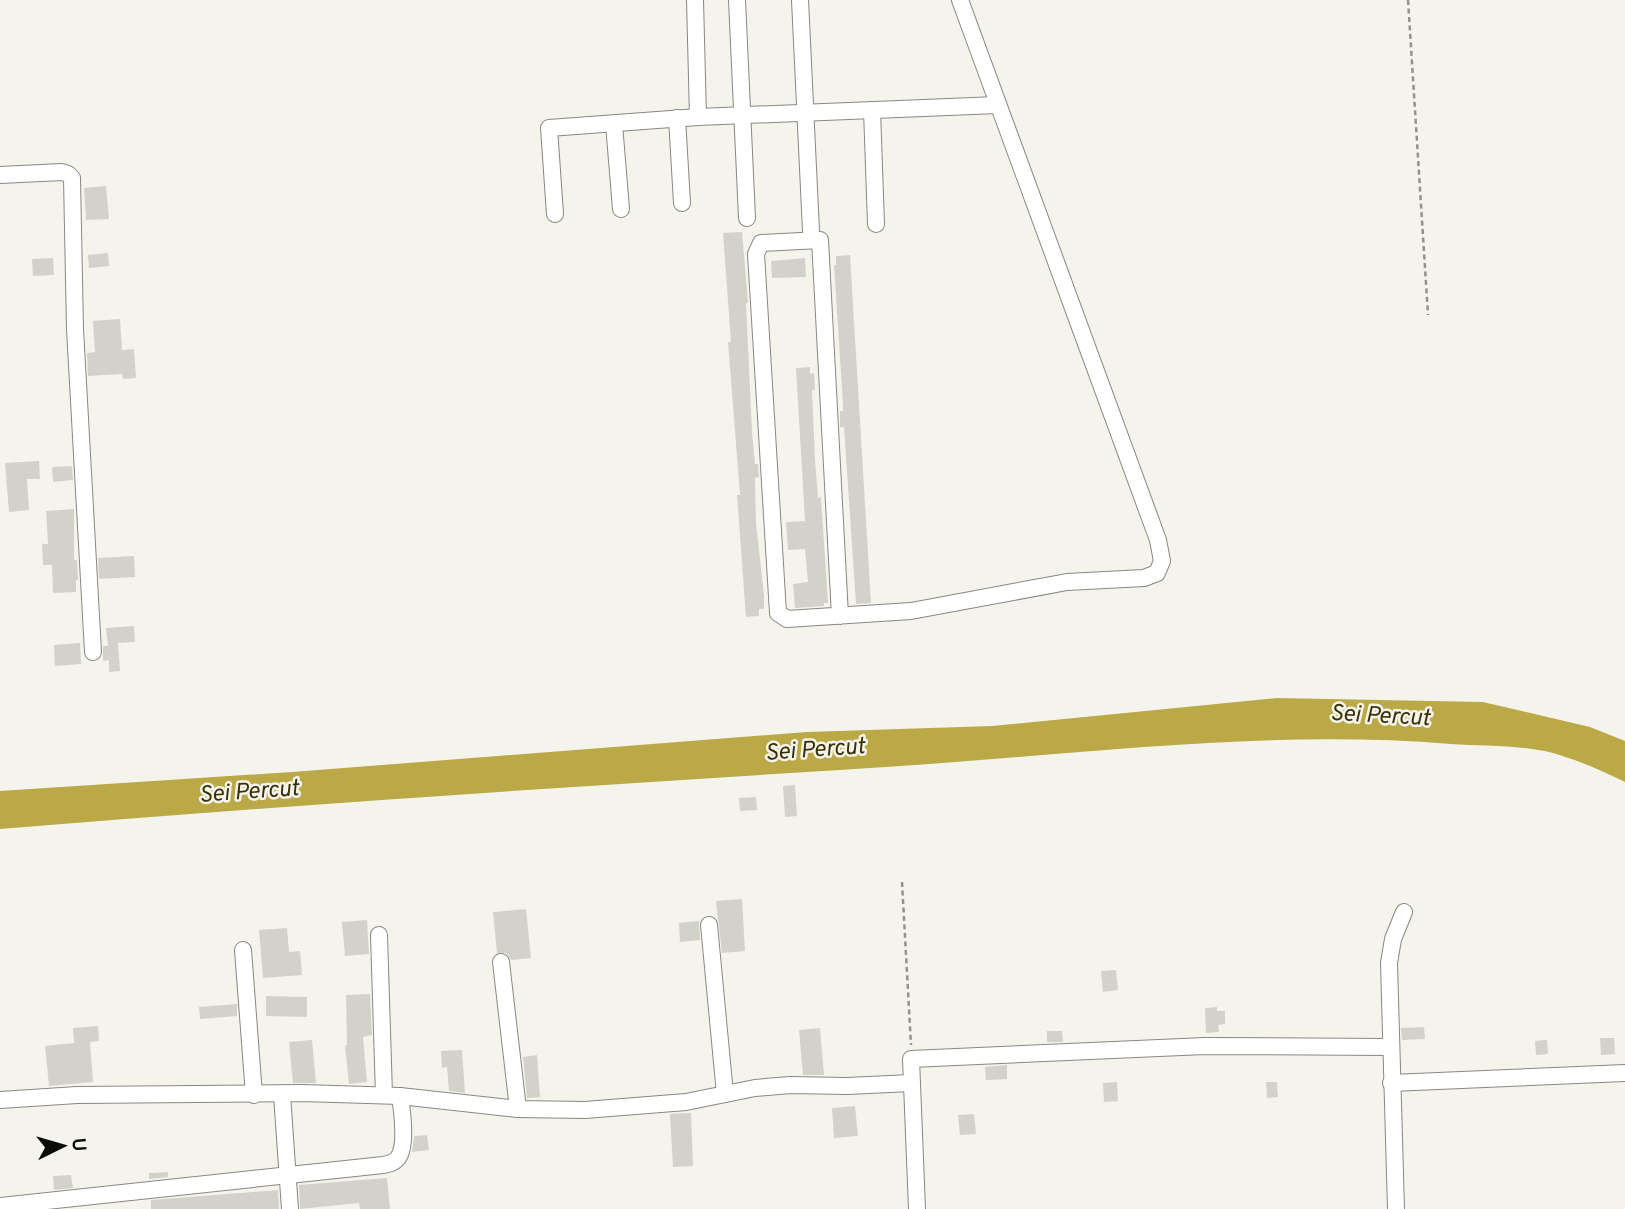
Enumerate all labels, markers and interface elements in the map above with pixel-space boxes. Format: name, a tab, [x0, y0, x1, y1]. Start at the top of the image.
water label: Sei Percut	[1329, 700, 1433, 734]
water label: Sei Percut	[764, 733, 868, 769]
water label: Sei Percut	[198, 775, 302, 811]
north arrow	[28, 1111, 98, 1181]
text: U	[65, 1137, 90, 1152]

